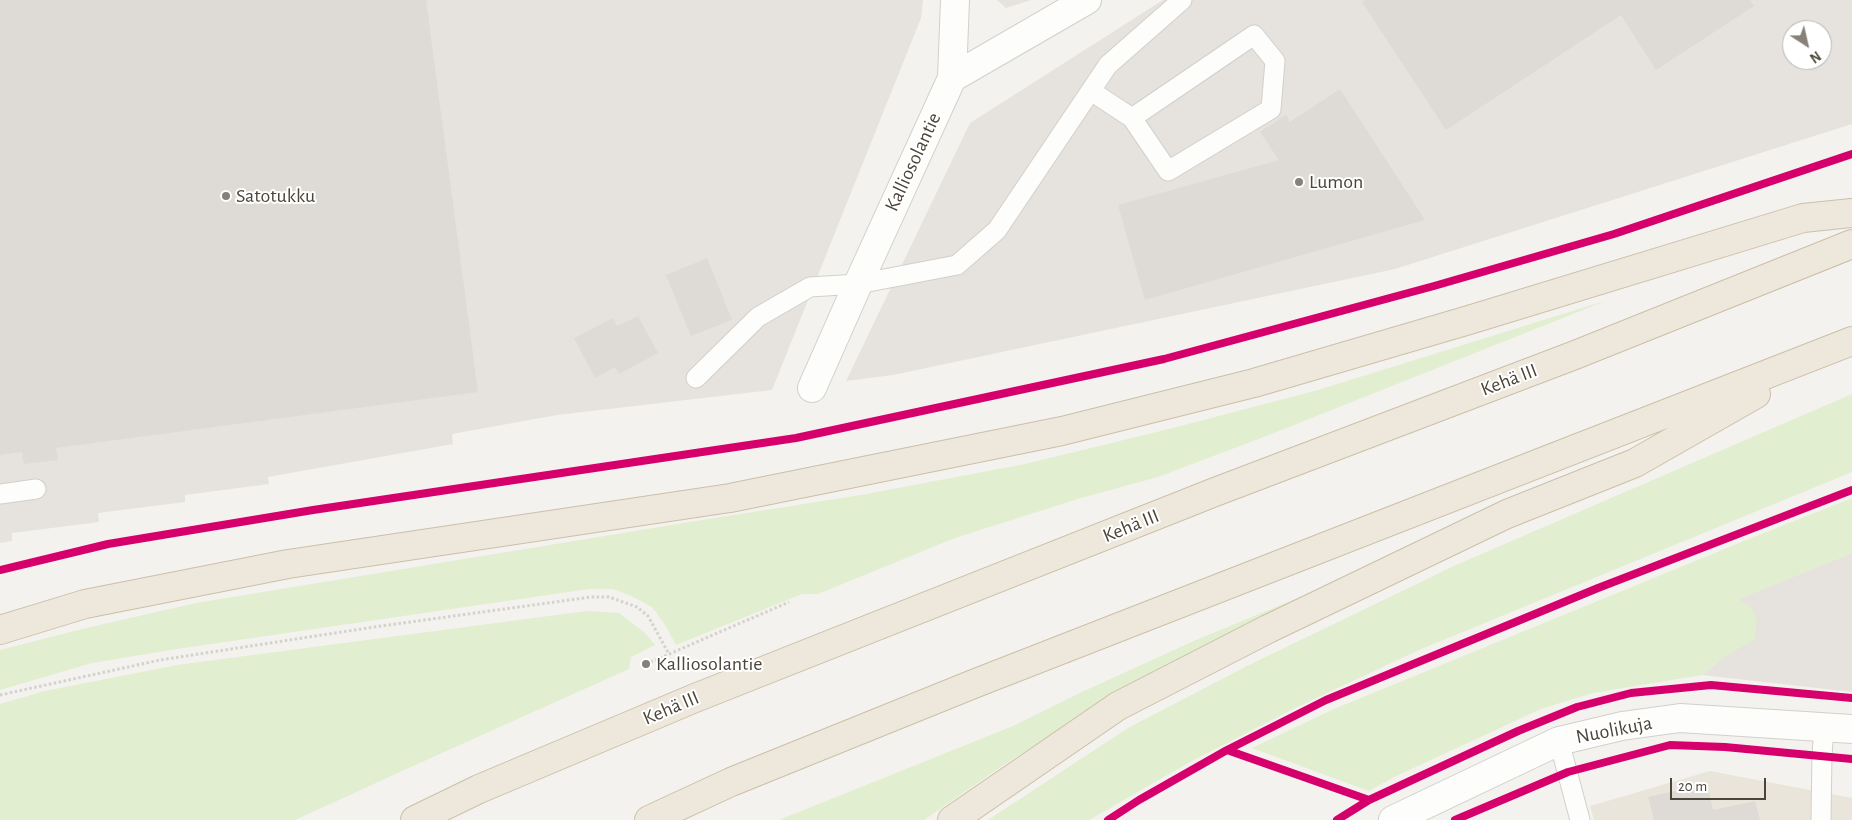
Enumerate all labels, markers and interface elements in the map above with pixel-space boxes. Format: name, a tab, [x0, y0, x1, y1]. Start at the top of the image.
north arrow	[1782, 20, 1832, 70]
text: N	[1807, 48, 1823, 65]
street label: Kalliosolantie	[880, 109, 946, 215]
place label: Lumon	[1309, 170, 1363, 194]
marker: Lumon	[1293, 176, 1305, 188]
place label: Satotukku	[236, 184, 315, 208]
marker: Satotukku	[220, 190, 232, 202]
street label: Kehä III	[1477, 358, 1541, 402]
street label: Kehä III	[1099, 504, 1163, 548]
place label: Kalliosolantie	[656, 652, 762, 676]
marker: Kalliosolantie	[640, 658, 652, 670]
street label: Kehä III	[639, 685, 703, 731]
street label: Nuolikuja	[1574, 711, 1654, 749]
scale bar	[1672, 768, 1768, 800]
text: 20 m	[1678, 779, 1707, 794]

